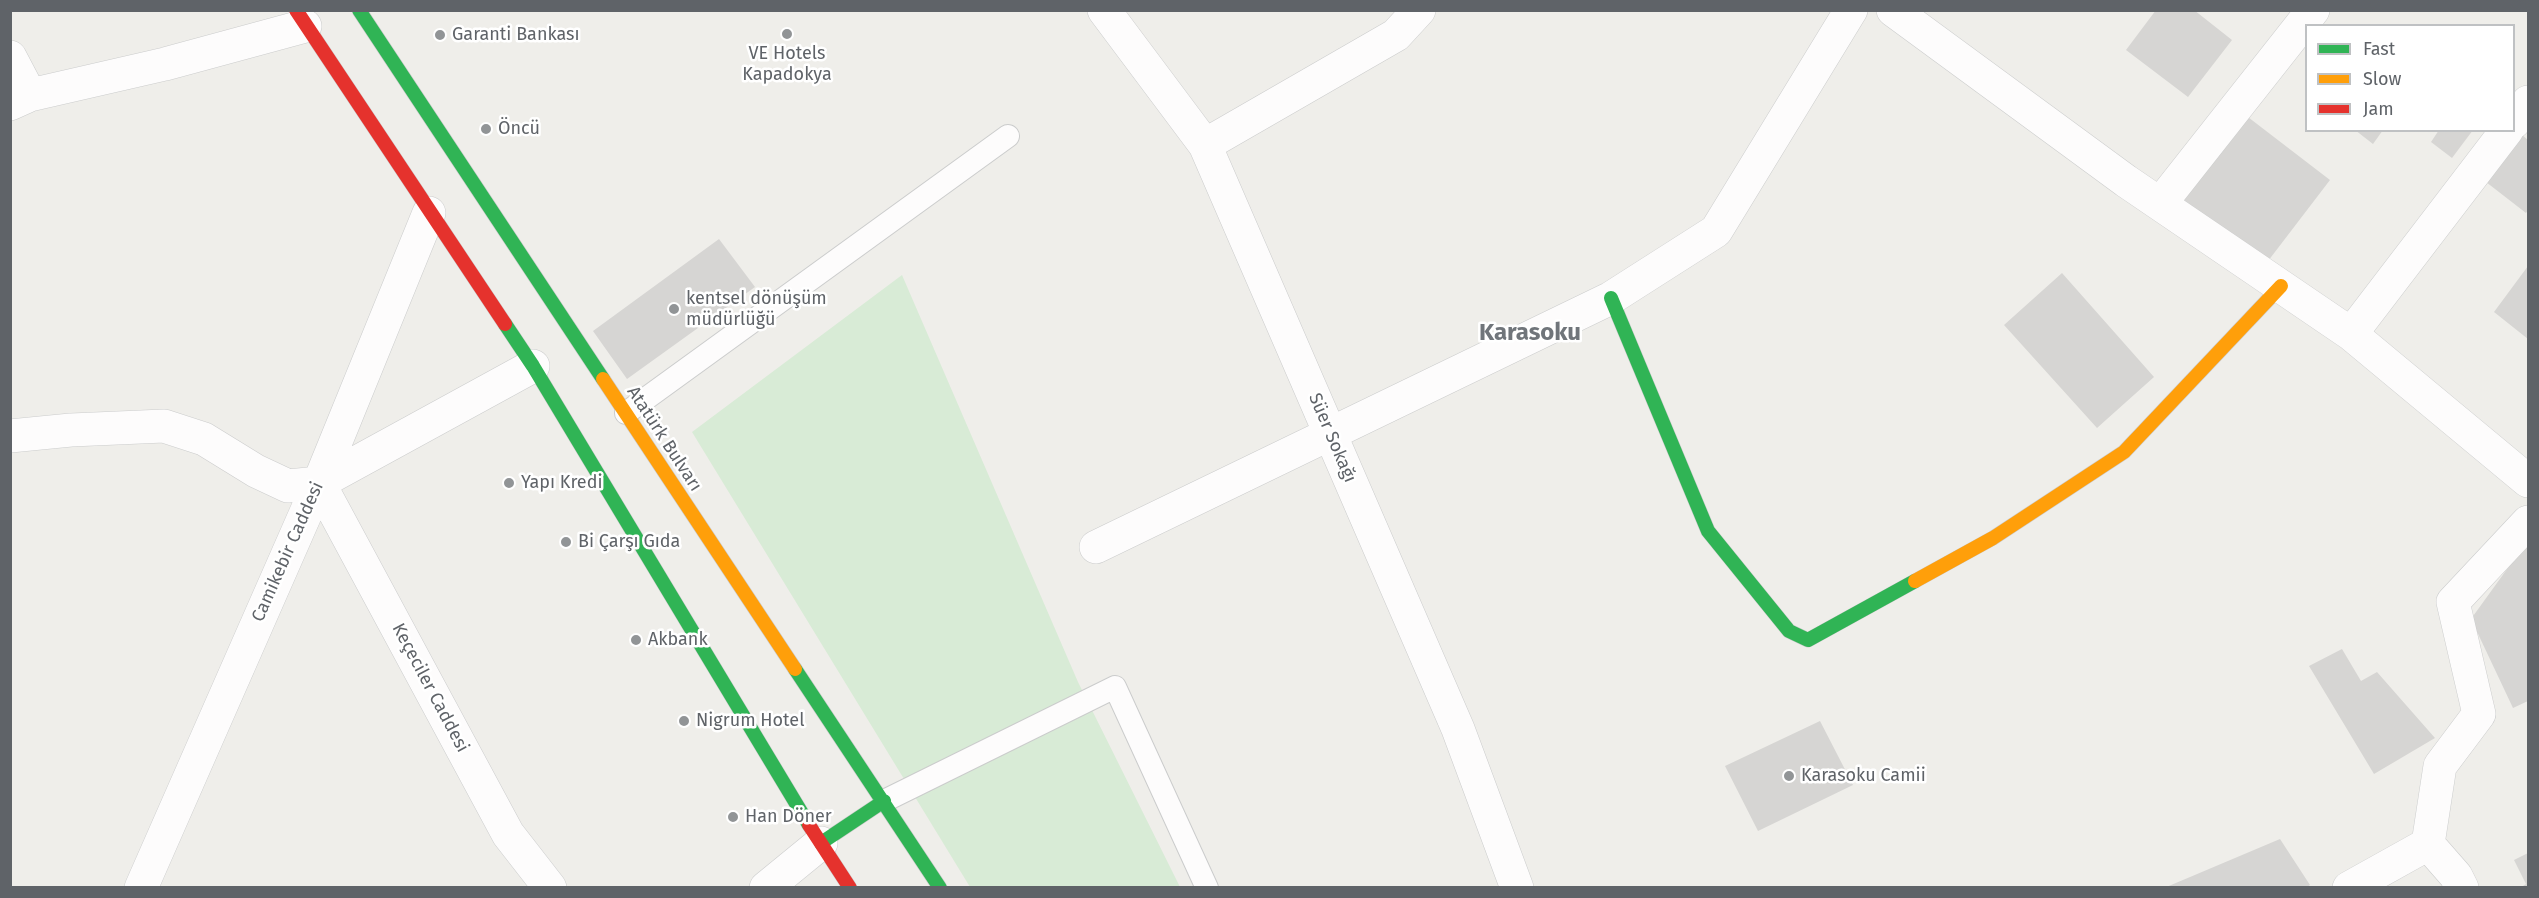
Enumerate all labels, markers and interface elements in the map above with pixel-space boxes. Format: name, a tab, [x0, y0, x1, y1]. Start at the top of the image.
place label: Garanti Bankası	[452, 24, 579, 46]
legend	[2305, 24, 2515, 132]
marker: VE Hotels Kapadokya	[780, 27, 794, 41]
marker: Garanti Bankası	[433, 28, 447, 42]
text: Fast	[2363, 38, 2395, 60]
place label: VE Hotels Kapadokya	[742, 43, 832, 86]
text: Slow	[2363, 68, 2401, 90]
text: Jam	[2363, 98, 2394, 120]
place label: Öncü	[498, 118, 540, 140]
marker: Öncü	[479, 122, 493, 136]
place label: kentsel dönüşüm müdürlüğü	[686, 288, 827, 330]
marker: kentsel dönüşüm müdürlüğü	[667, 302, 681, 316]
district label: Karasoku	[1479, 319, 1581, 347]
street label: Atatürk Bulvarı	[622, 382, 706, 496]
street label: Süer Sokağı	[1303, 390, 1361, 486]
place label: Yapı Kredi	[521, 472, 602, 494]
marker: Yapı Kredi	[502, 476, 516, 490]
street label: Camikebir Caddesi	[247, 479, 329, 625]
place label: Bi Çarşı Gıda	[578, 531, 680, 553]
marker: Bi Çarşı Gıda	[559, 535, 573, 549]
street label: Keçeciler Caddesi	[387, 620, 473, 756]
place label: Akbank	[648, 629, 708, 651]
marker: Akbank	[629, 633, 643, 647]
place label: Nigrum Hotel	[696, 710, 804, 732]
marker: Nigrum Hotel	[677, 714, 691, 728]
place label: Karasoku Camii	[1801, 765, 1926, 787]
marker: Karasoku Camii	[1782, 769, 1796, 783]
place label: Han Döner	[745, 806, 832, 828]
marker: Han Döner	[726, 810, 740, 824]

